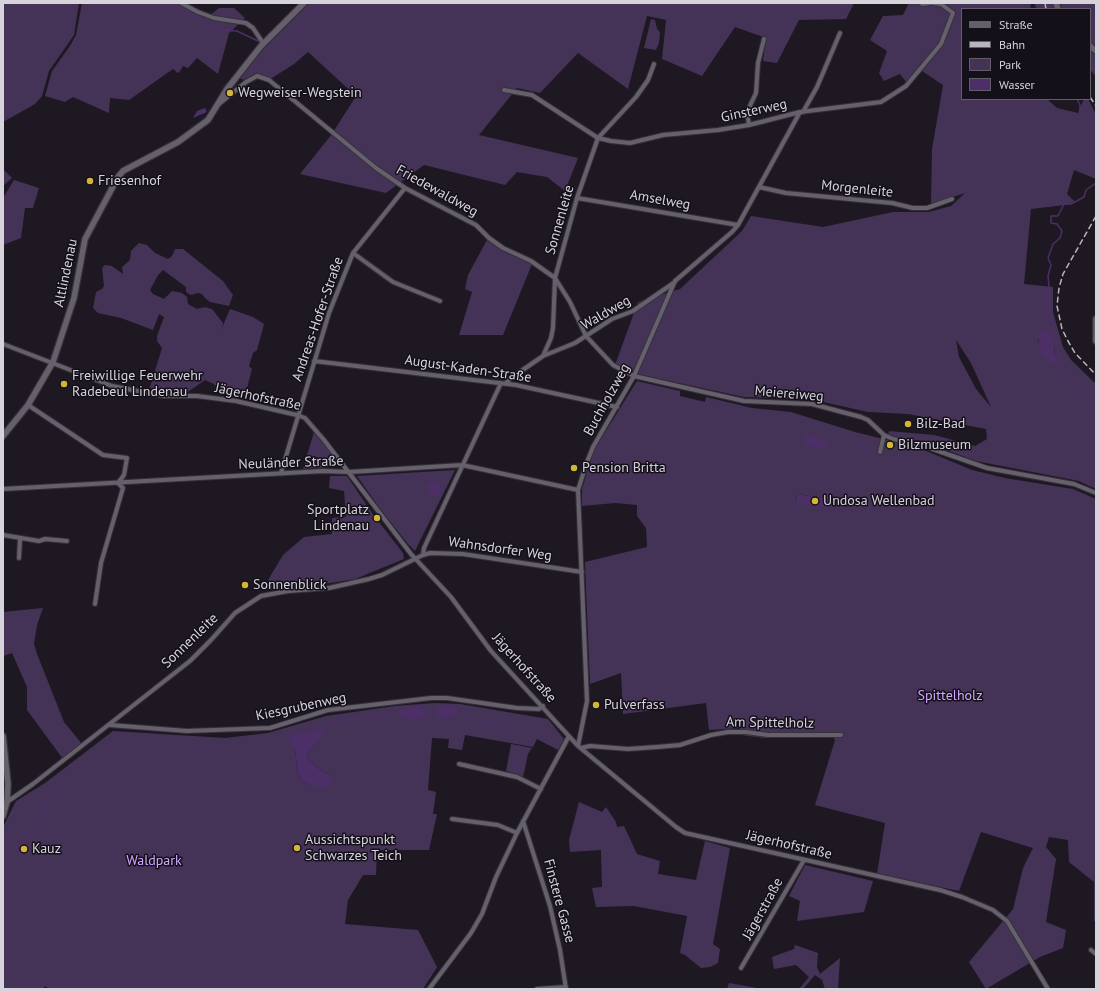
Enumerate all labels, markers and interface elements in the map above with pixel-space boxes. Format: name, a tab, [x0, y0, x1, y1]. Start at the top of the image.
legend	[961, 8, 1091, 100]
text: Straße	[999, 17, 1033, 32]
text: Bahn	[999, 37, 1025, 52]
text: Park	[999, 57, 1021, 72]
text: Wasser	[999, 77, 1035, 92]
place label: Wegweiser-Wegstein	[238, 85, 362, 101]
marker: Wegweiser-Wegstein	[225, 88, 235, 98]
street label: Ginsterweg	[720, 96, 788, 126]
street label: Friedewaldweg	[393, 162, 481, 220]
place label: Friesenhof	[98, 173, 161, 189]
marker: Friesenhof	[85, 176, 95, 186]
street label: Morgenleite	[820, 177, 894, 201]
street label: Sonnenleite	[542, 183, 578, 257]
street label: Amselweg	[628, 186, 692, 214]
street label: Altlindenau	[51, 237, 81, 309]
street label: Andreas-Hofer-Straße	[289, 255, 347, 383]
street label: Waldweg	[578, 292, 634, 334]
street label: August-Kaden-Straße	[404, 352, 532, 386]
street label: Buchholzweg	[580, 361, 634, 439]
place label: Freiwillige Feuerwehr Radebeul Lindenau	[72, 368, 203, 400]
marker: Freiwillige Feuerwehr Radebeul Lindenau	[59, 379, 69, 389]
street label: Jägerhofstraße	[213, 380, 303, 414]
street label: Meiereiweg	[754, 383, 824, 405]
place label: Bilz-Bad	[916, 416, 965, 432]
marker: Bilz-Bad	[903, 419, 913, 429]
place label: Bilzmuseum	[898, 437, 971, 453]
marker: Bilzmuseum	[885, 440, 895, 450]
street label: Neuländer Straße	[238, 453, 344, 473]
place label: Pension Britta	[582, 460, 666, 476]
marker: Pension Britta	[569, 463, 579, 473]
place label: Undosa Wellenbad	[823, 493, 934, 509]
marker: Undosa Wellenbad	[810, 496, 820, 506]
place label: Sportplatz Lindenau	[307, 502, 369, 534]
marker: Sportplatz Lindenau	[372, 513, 382, 523]
street label: Wahnsdorfer Weg	[447, 533, 553, 565]
place label: Sonnenblick	[253, 577, 326, 593]
marker: Sonnenblick	[240, 580, 250, 590]
street label: Sonnenleite	[158, 610, 222, 672]
street label: Jägerhofstraße	[488, 630, 560, 706]
park label: Spittelholz	[918, 688, 982, 704]
street label: Kiesgrubenweg	[254, 689, 348, 725]
place label: Pulverfass	[604, 697, 665, 713]
marker: Pulverfass	[591, 700, 601, 710]
street label: Am Spittelholz	[726, 714, 814, 732]
street label: Jägerhofstraße	[744, 827, 834, 863]
place label: Aussichtspunkt Schwarzes Teich	[305, 832, 402, 864]
place label: Kauz	[32, 841, 61, 857]
marker: Aussichtspunkt Schwarzes Teich	[292, 843, 302, 853]
marker: Kauz	[19, 844, 29, 854]
park label: Waldpark	[126, 853, 182, 869]
street label: Finstere Gasse	[540, 857, 578, 945]
street label: Jägerstraße	[739, 875, 787, 943]

